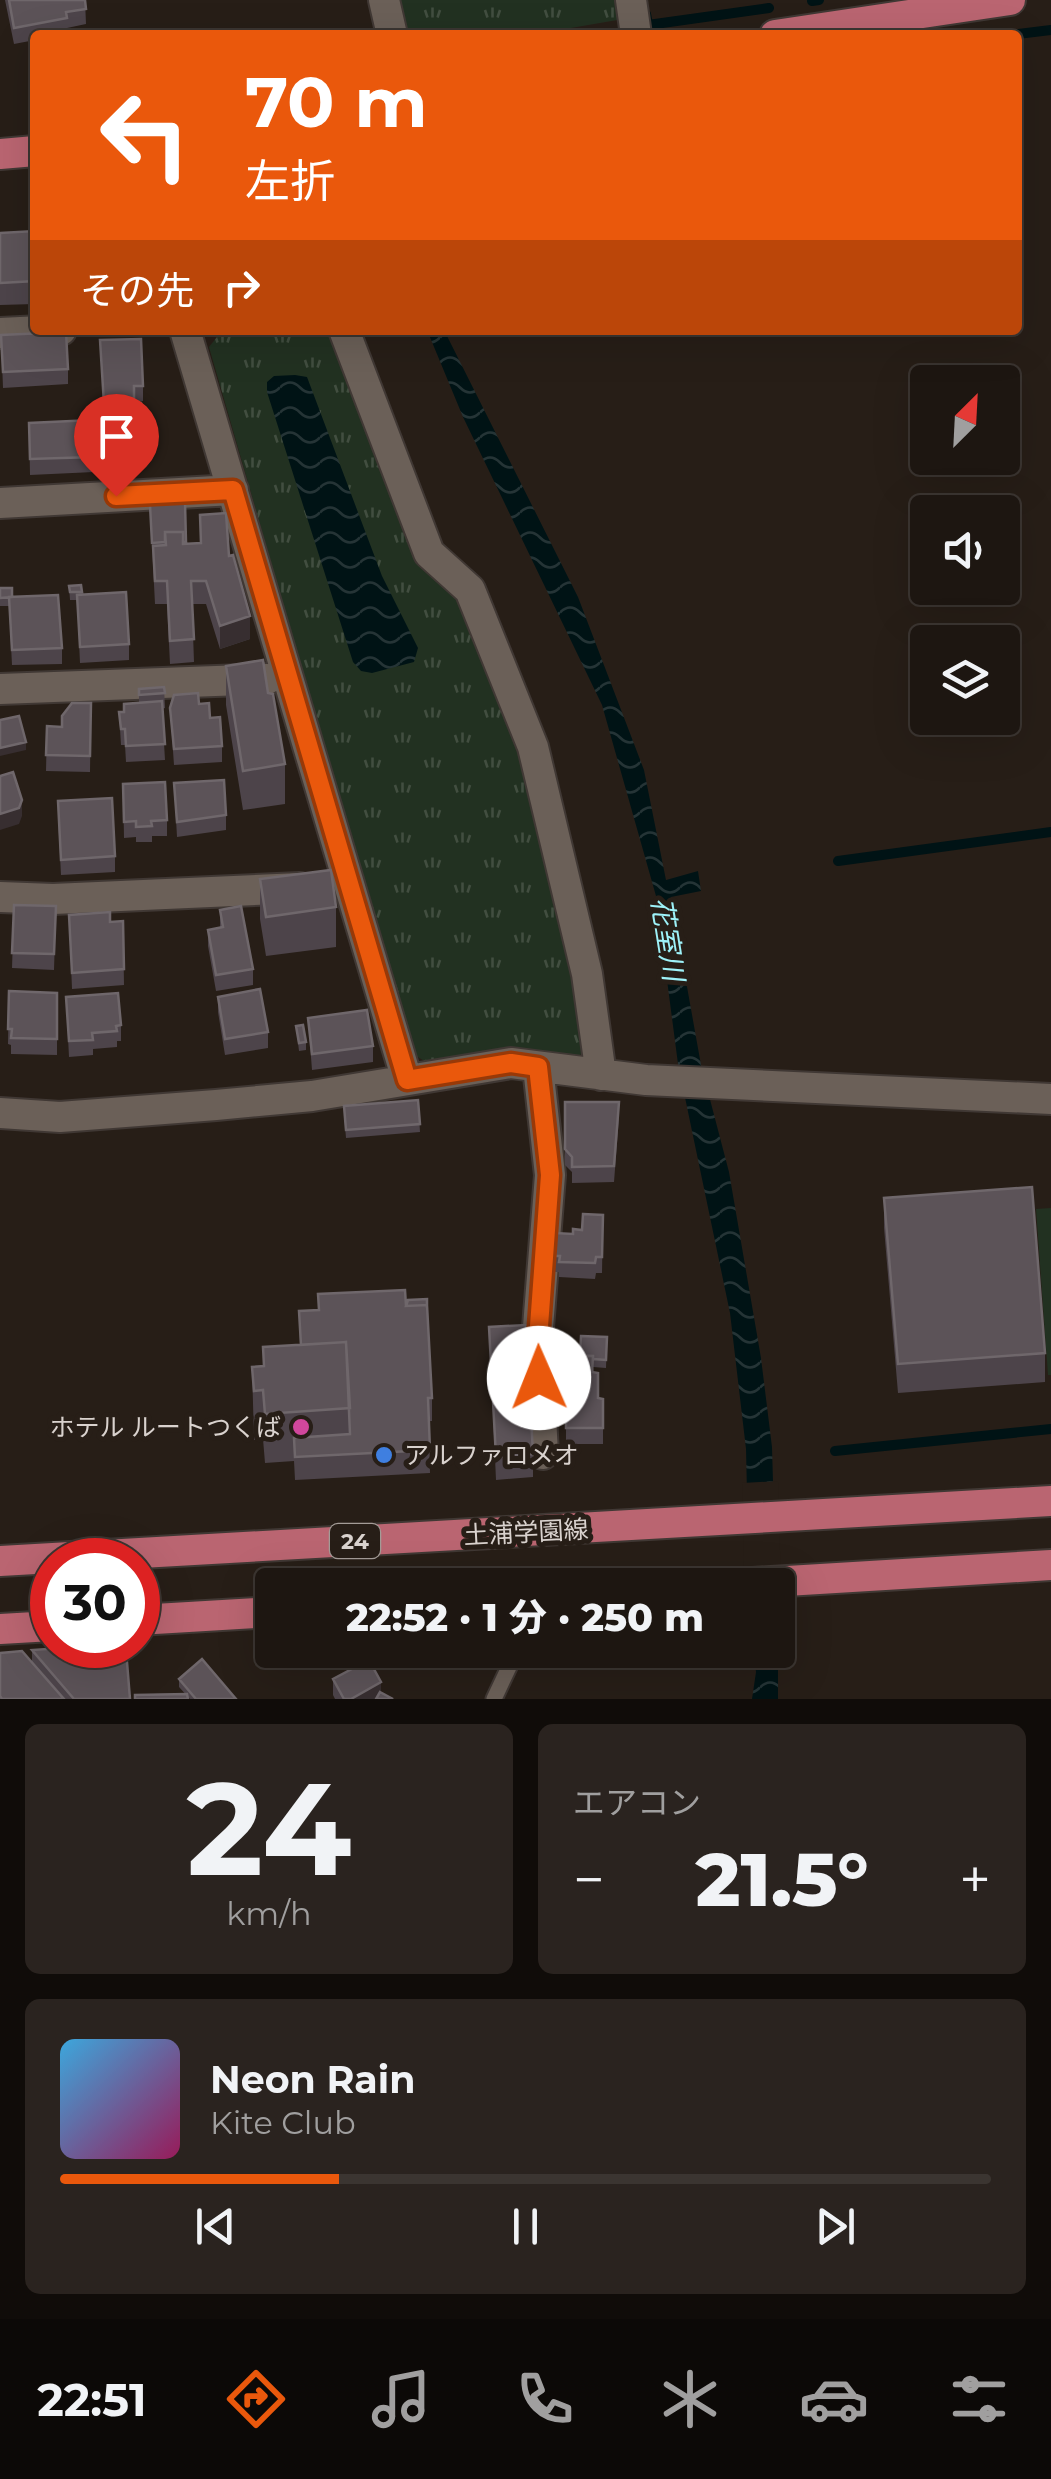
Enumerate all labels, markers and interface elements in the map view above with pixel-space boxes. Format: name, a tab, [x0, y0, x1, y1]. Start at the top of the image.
text: 70 m	[245, 59, 428, 145]
icon: left	[80, 70, 210, 200]
text: 左折	[245, 153, 335, 208]
icon: right	[214, 260, 269, 315]
text: その先	[80, 267, 194, 314]
north arrow	[910, 365, 1020, 475]
map controls	[910, 365, 1020, 735]
pin	[74, 394, 159, 497]
icon: arrive	[89, 409, 144, 464]
button: sound	[910, 495, 1020, 605]
button: layers	[910, 625, 1020, 735]
water label: 花室川	[645, 895, 692, 986]
position arrow	[487, 1326, 591, 1430]
place label: ホテル ルートつくば	[49, 1412, 281, 1442]
marker: ホテル ルートつくば	[290, 1416, 312, 1438]
place label: アルファロメオ	[404, 1440, 579, 1470]
marker: アルファロメオ	[373, 1444, 395, 1466]
street label: 土浦学園線	[463, 1514, 589, 1550]
road number: 24	[330, 1524, 380, 1558]
speed limit sign: 30	[30, 1538, 160, 1668]
text: 22:52 · 1 分 · 250 m	[346, 1594, 704, 1641]
text: 24	[187, 1749, 351, 1908]
text: エアコン	[573, 1783, 701, 1822]
text: 21.5°	[695, 1833, 869, 1925]
text: −	[573, 1846, 605, 1913]
text: +	[959, 1846, 991, 1913]
text: km/h	[226, 1894, 312, 1933]
text: Neon Rain	[210, 2056, 415, 2103]
text: Kite Club	[210, 2103, 356, 2142]
icon: previous	[188, 2199, 243, 2254]
icon: pause	[498, 2199, 553, 2254]
icon: next	[808, 2199, 863, 2254]
icon: directions	[221, 2364, 291, 2434]
icon: music	[366, 2364, 436, 2434]
icon: phone	[510, 2364, 580, 2434]
icon: climate	[655, 2364, 725, 2434]
icon: car	[799, 2364, 869, 2434]
icon: filters	[944, 2364, 1014, 2434]
text: 22:51	[37, 2372, 147, 2427]

